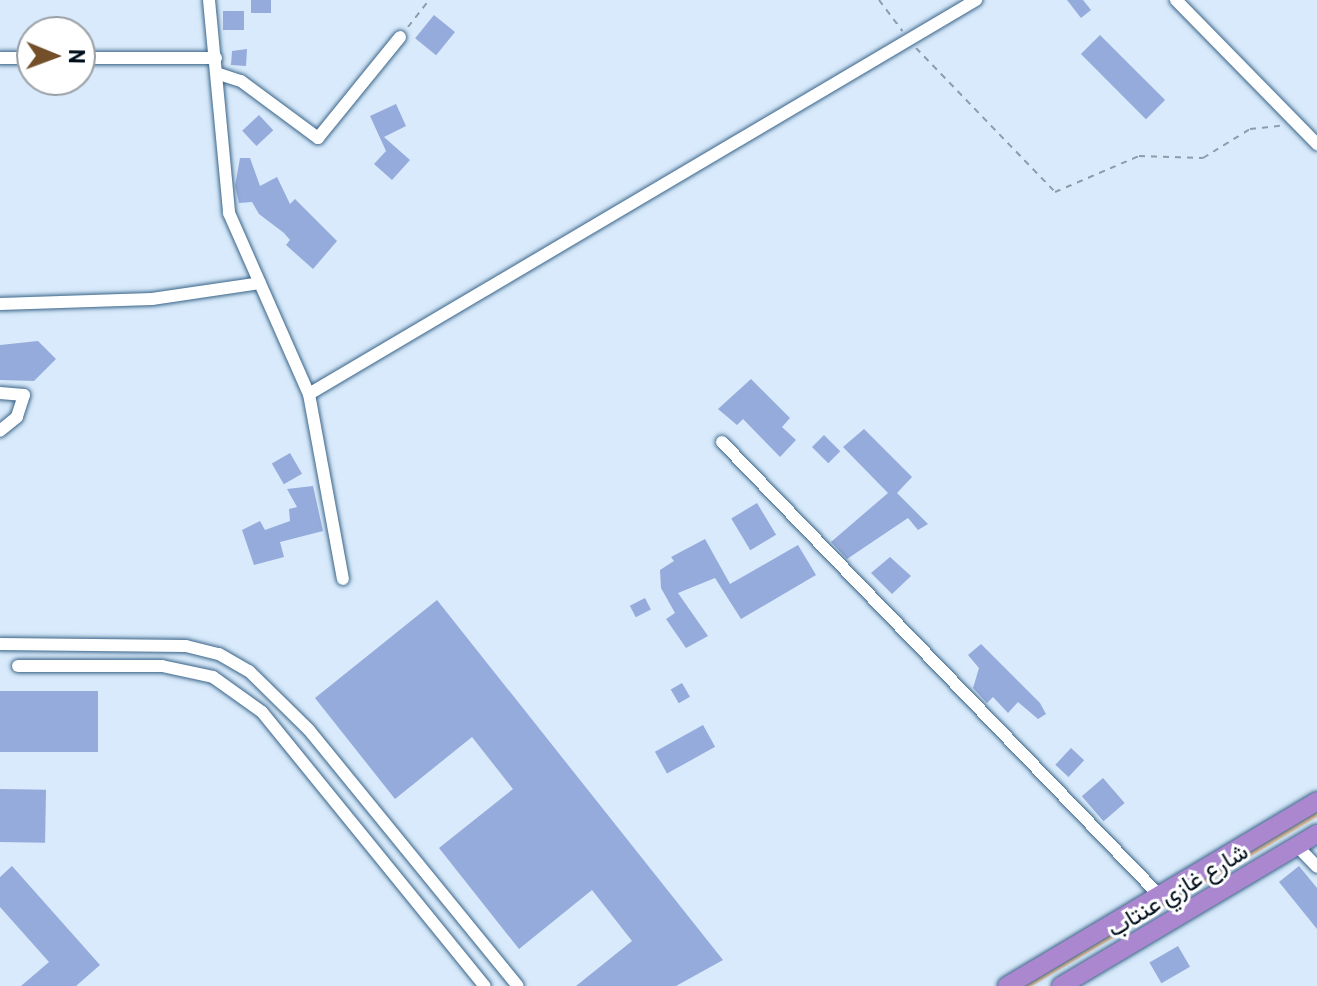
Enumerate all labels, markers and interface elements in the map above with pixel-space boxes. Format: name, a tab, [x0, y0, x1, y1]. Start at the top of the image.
north arrow	[16, 16, 96, 96]
text: N	[65, 49, 91, 64]
street label: شارع غازي عنتاب	[1101, 836, 1253, 942]

